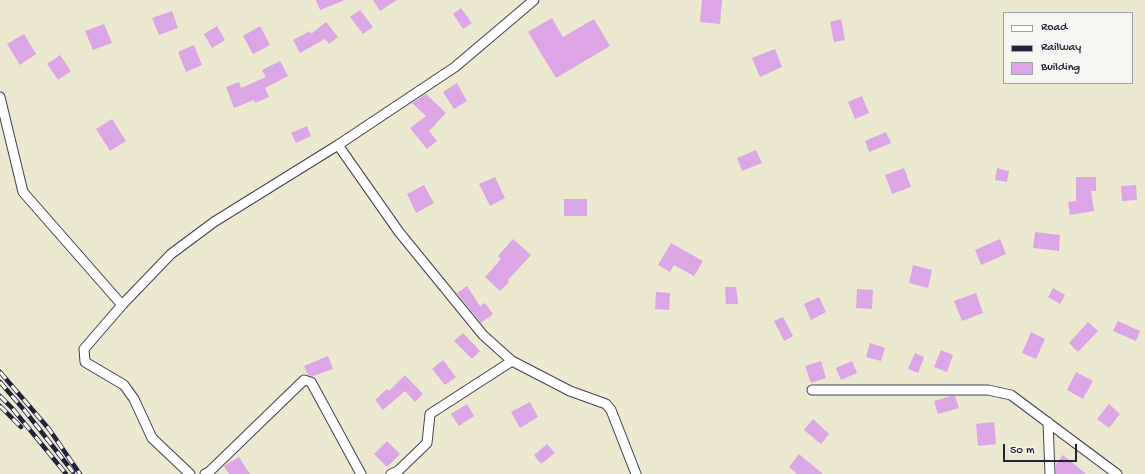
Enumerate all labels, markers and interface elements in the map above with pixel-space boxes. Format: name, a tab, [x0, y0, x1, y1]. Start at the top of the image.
legend	[1003, 12, 1133, 84]
text: Road	[1041, 21, 1067, 35]
text: Railway	[1041, 41, 1081, 55]
text: Building	[1041, 61, 1080, 75]
scale bar	[1005, 436, 1079, 462]
text: 50 m	[1010, 444, 1035, 458]

